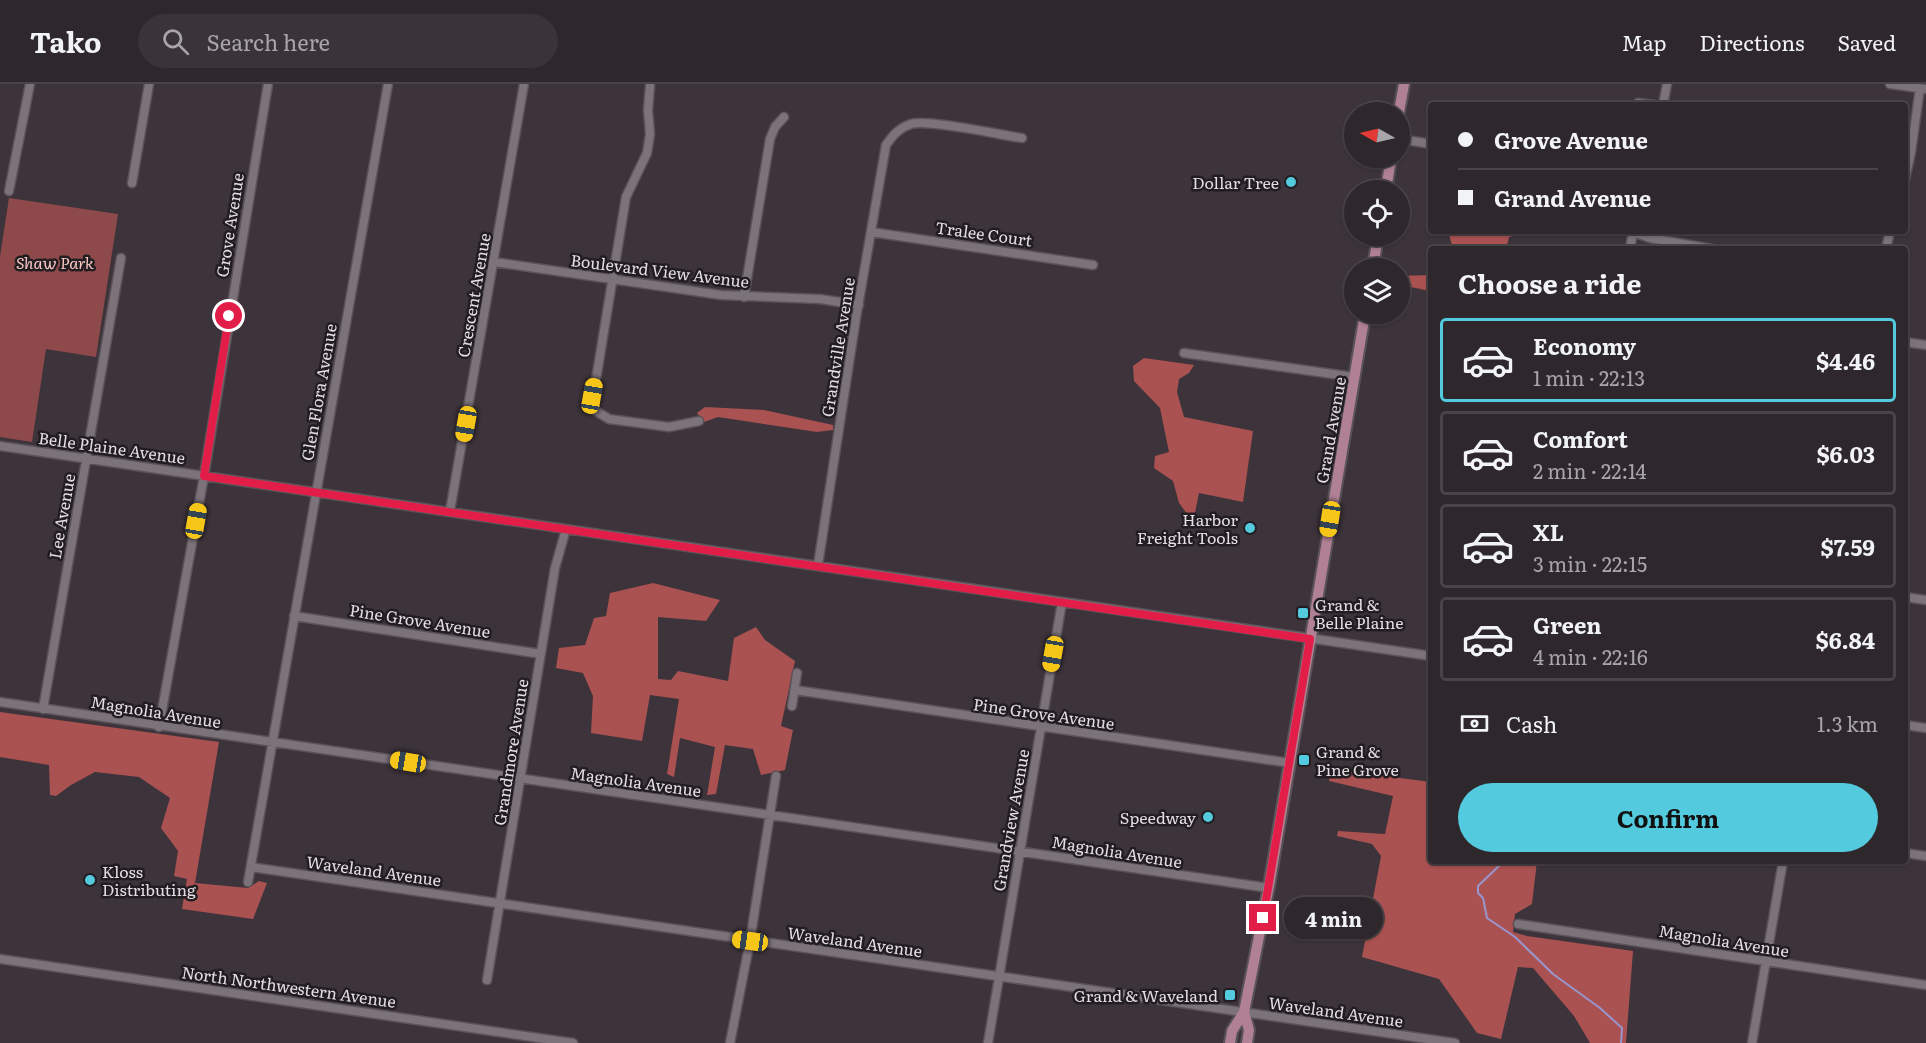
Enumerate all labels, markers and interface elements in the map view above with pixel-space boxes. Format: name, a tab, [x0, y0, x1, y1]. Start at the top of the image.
search box	[138, 14, 558, 68]
text: Tako	[30, 20, 102, 62]
icon: search	[159, 25, 192, 58]
text: Search here	[207, 25, 330, 58]
text: Map	[1622, 26, 1667, 57]
text: Directions	[1700, 26, 1805, 57]
text: Saved	[1838, 26, 1896, 57]
north arrow	[1344, 102, 1410, 168]
map controls	[1344, 102, 1410, 324]
text: Grove Avenue	[1494, 123, 1648, 156]
place label: Dollar Tree	[1192, 170, 1279, 194]
street label: Grove Avenue	[209, 171, 249, 279]
marker: Dollar Tree	[1284, 175, 1298, 189]
button: locate	[1344, 180, 1410, 246]
text: Grand Avenue	[1494, 181, 1651, 214]
street label: Tralee Court	[934, 214, 1034, 252]
street label: Crescent Avenue	[450, 231, 496, 359]
street label: Boulevard View Avenue	[569, 247, 751, 293]
park label: Shaw Park	[16, 250, 94, 274]
button: layers	[1344, 258, 1410, 324]
text: Choose a ride	[1458, 262, 1641, 302]
street label: Grandville Avenue	[814, 276, 860, 418]
route start	[215, 302, 242, 329]
street label: Glen Flora Avenue	[294, 322, 342, 462]
text: Economy	[1533, 329, 1636, 362]
icon: car	[1461, 333, 1515, 387]
text: $4.46	[1816, 344, 1875, 377]
text: 1 min · 22:13	[1533, 362, 1645, 392]
street label: Grand Avenue	[1309, 375, 1351, 485]
car	[580, 377, 604, 415]
car	[454, 405, 478, 443]
text: Comfort	[1533, 422, 1628, 455]
street label: Belle Plaine Avenue	[37, 425, 187, 469]
icon: car	[1461, 426, 1515, 480]
text: $6.03	[1816, 437, 1875, 470]
text: 2 min · 22:14	[1533, 455, 1646, 485]
street label: Lee Avenue	[42, 471, 80, 561]
car	[1318, 500, 1342, 538]
car	[184, 502, 208, 540]
place label: Harbor Freight Tools	[1137, 507, 1238, 549]
text: XL	[1533, 515, 1564, 548]
icon: car	[1461, 519, 1515, 573]
marker: Harbor Freight Tools	[1243, 521, 1257, 535]
text: $7.59	[1821, 530, 1875, 563]
text: 3 min · 22:15	[1533, 548, 1647, 578]
place label: Grand & Belle Plaine	[1315, 592, 1403, 634]
street label: Pine Grove Avenue	[348, 597, 492, 643]
marker: Grand & Belle Plaine	[1296, 606, 1310, 620]
text: Green	[1533, 608, 1602, 641]
icon: car	[1461, 612, 1515, 666]
text: $6.84	[1816, 623, 1875, 656]
car	[1041, 635, 1065, 673]
text: 4 min · 22:16	[1533, 641, 1648, 671]
street label: Grandmore Avenue	[487, 677, 533, 827]
street label: Magnolia Avenue	[89, 689, 223, 733]
street label: Pine Grove Avenue	[972, 691, 1116, 735]
icon: cash	[1458, 707, 1491, 740]
text: Cash	[1506, 707, 1557, 740]
text: 1.3 km	[1817, 708, 1878, 738]
place label: Grand & Pine Grove	[1316, 739, 1399, 781]
street label: Grandview Avenue	[986, 747, 1034, 893]
car	[389, 750, 427, 774]
marker: Grand & Pine Grove	[1297, 753, 1311, 767]
street label: Magnolia Avenue	[569, 760, 703, 802]
button: Confirm	[1458, 783, 1878, 852]
place label: Speedway	[1120, 805, 1197, 829]
marker: Speedway	[1201, 810, 1215, 824]
street label: Magnolia Avenue	[1050, 829, 1184, 873]
street label: Waveland Avenue	[305, 849, 443, 891]
place label: Kloss Distributing	[102, 859, 196, 901]
marker: Kloss Distributing	[83, 873, 97, 887]
callout: 4 min	[1284, 897, 1383, 939]
text: 4 min	[1305, 903, 1362, 933]
route end	[1249, 904, 1276, 931]
street label: Magnolia Avenue	[1657, 918, 1791, 962]
street label: Waveland Avenue	[786, 920, 924, 962]
car	[731, 930, 769, 952]
street label: North Northwestern Avenue	[180, 959, 398, 1013]
place label: Grand & Waveland	[1074, 983, 1218, 1007]
marker: Grand & Waveland	[1223, 988, 1237, 1002]
street label: Waveland Avenue	[1267, 990, 1405, 1032]

